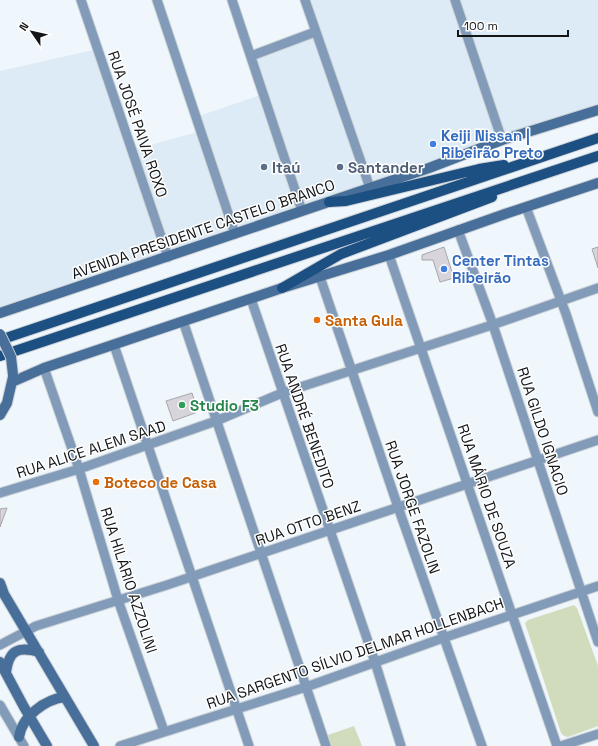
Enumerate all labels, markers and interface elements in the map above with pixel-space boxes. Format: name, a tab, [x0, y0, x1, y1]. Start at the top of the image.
north arrow	[12, 12, 52, 52]
scale bar	[458, 12, 568, 38]
text: 100 m	[464, 18, 498, 34]
text: N	[16, 19, 32, 33]
street label: RUA JOSÉ PAIVA ROXO	[104, 48, 172, 200]
place label: Keiji Nissan | Ribeirão Preto	[441, 126, 543, 162]
marker: Keiji Nissan | Ribeirão Preto	[428, 139, 438, 149]
place label: Itaú	[272, 158, 301, 177]
place label: Santander	[348, 158, 424, 177]
marker: Itaú	[259, 162, 269, 172]
marker: Santander	[335, 162, 345, 172]
street label: AVENIDA PRESIDENTE CASTELO BRANCO	[69, 175, 337, 283]
place label: Center Tintas Ribeirão	[452, 251, 549, 287]
marker: Center Tintas Ribeirão	[439, 264, 449, 274]
place label: Santa Gula	[325, 311, 403, 330]
marker: Santa Gula	[312, 315, 322, 325]
street label: RUA ANDRÉ BENEDITO	[271, 341, 339, 491]
street label: RUA GILDO IGNACIO	[513, 364, 573, 498]
place label: Studio F3	[190, 396, 259, 415]
marker: Studio F3	[177, 400, 187, 410]
street label: RUA ALICE ALEM SAAD	[14, 416, 168, 482]
street label: RUA MÁRIO DE SOUZA	[453, 421, 521, 571]
street label: RUA JORGE FAZOLIN	[381, 438, 445, 576]
place label: Boteco de Casa	[104, 473, 217, 492]
marker: Boteco de Casa	[91, 477, 101, 487]
street label: RUA OTTO BENZ	[253, 496, 363, 550]
street label: RUA HILÁRIO AZZOLINI	[96, 505, 162, 655]
street label: RUA SARGENTO SÍLVIO DELMAR HOLLENBACH	[204, 593, 506, 713]

